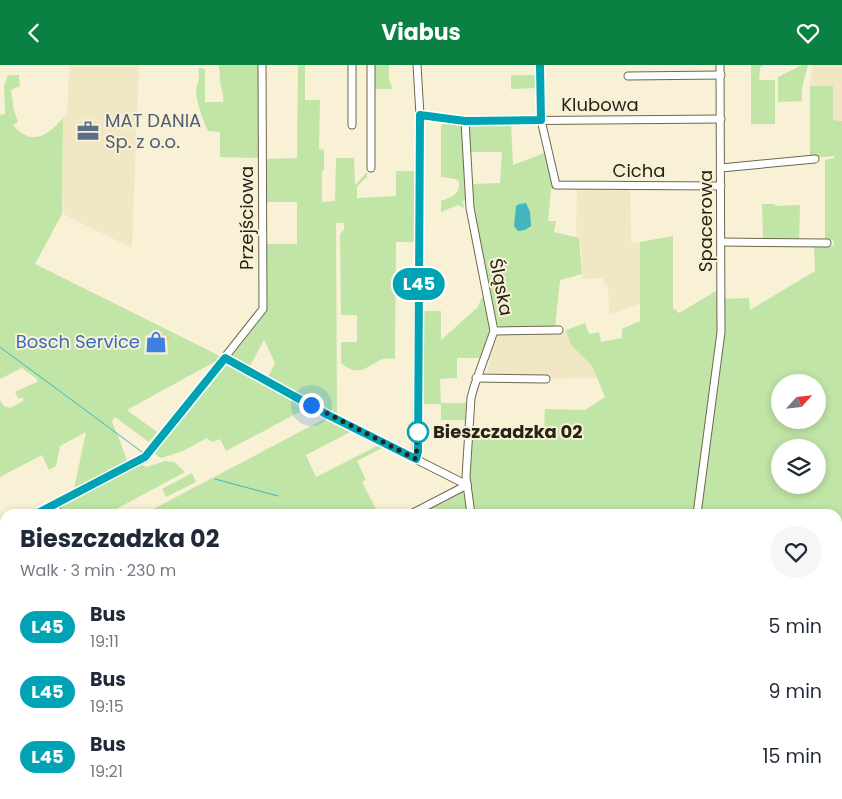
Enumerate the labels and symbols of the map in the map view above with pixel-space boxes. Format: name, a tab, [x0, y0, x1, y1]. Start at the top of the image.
street label: Klubowa	[561, 92, 639, 117]
place label: MAT DANIA Sp. z o.o.	[105, 108, 201, 154]
office icon: MAT DANIA Sp. z o.o.	[75, 118, 101, 144]
street label: Cicha	[613, 158, 665, 183]
street label: Przejściowa	[234, 166, 259, 270]
street label: Spacerowa	[693, 170, 718, 272]
street label: Śląska	[484, 256, 519, 318]
line badge: L45	[390, 268, 448, 300]
place label: Bosch Service	[16, 329, 140, 354]
shop icon: Bosch Service	[143, 329, 169, 355]
north arrow	[771, 374, 826, 429]
your location	[299, 393, 324, 418]
place label: Bieszczadzka 02	[433, 419, 583, 444]
marker: Bieszczadzka 02	[407, 421, 429, 443]

